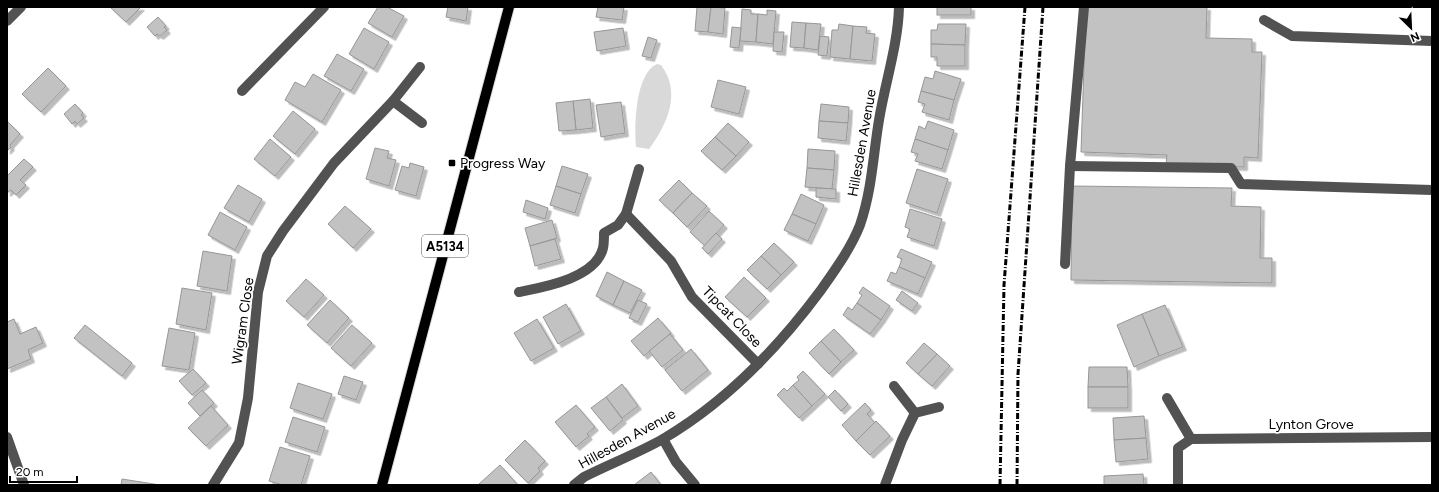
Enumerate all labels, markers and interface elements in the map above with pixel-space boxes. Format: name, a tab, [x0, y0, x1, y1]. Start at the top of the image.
north arrow	[1391, 8, 1431, 48]
text: N	[1408, 29, 1421, 44]
street label: Hillesden Avenue	[844, 88, 880, 198]
place label: Progress Way	[460, 155, 546, 172]
marker: Progress Way	[447, 158, 457, 168]
road number: A5134	[422, 235, 468, 257]
street label: Wigram Close	[228, 276, 258, 366]
street label: Tipcat Close	[699, 283, 766, 351]
street label: Hillesden Avenue	[575, 405, 679, 473]
street label: Lynton Grove	[1268, 416, 1354, 433]
scale bar	[10, 458, 77, 484]
text: 20 m	[16, 465, 44, 479]

